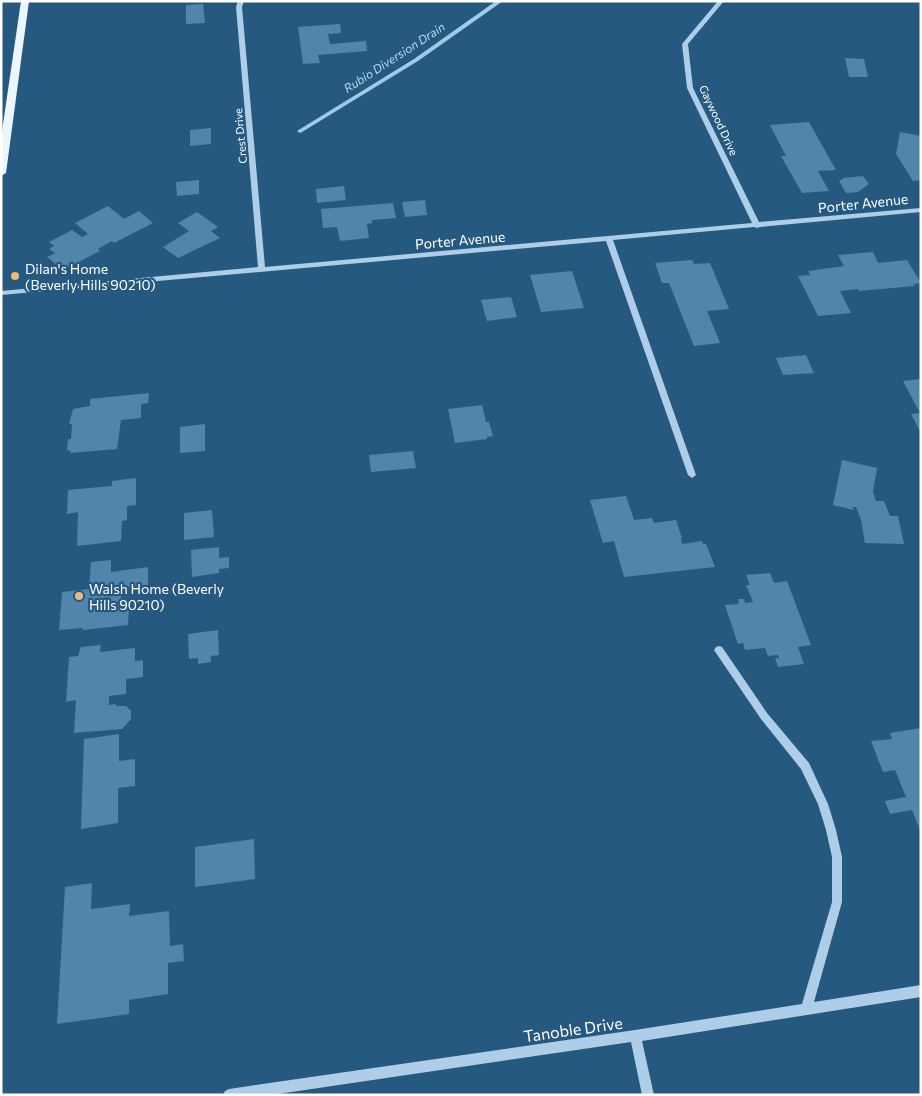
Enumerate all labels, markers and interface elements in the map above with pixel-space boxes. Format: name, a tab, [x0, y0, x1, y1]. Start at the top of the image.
water label: Rubio Diversion Drain	[341, 19, 447, 95]
street label: Gaywood Drive	[697, 83, 741, 157]
street label: Crest Drive	[231, 107, 249, 164]
street label: Porter Avenue	[817, 190, 909, 216]
street label: Porter Avenue	[414, 228, 506, 252]
place label: Dilan's Home (Beverly Hills 90210)	[25, 260, 156, 293]
marker: Dilan's Home (Beverly Hills 90210)	[9, 270, 21, 282]
place label: Walsh Home (Beverly Hills 90210)	[89, 580, 224, 613]
marker: Walsh Home (Beverly Hills 90210)	[73, 590, 85, 602]
street label: Tanoble Drive	[522, 1013, 624, 1045]

